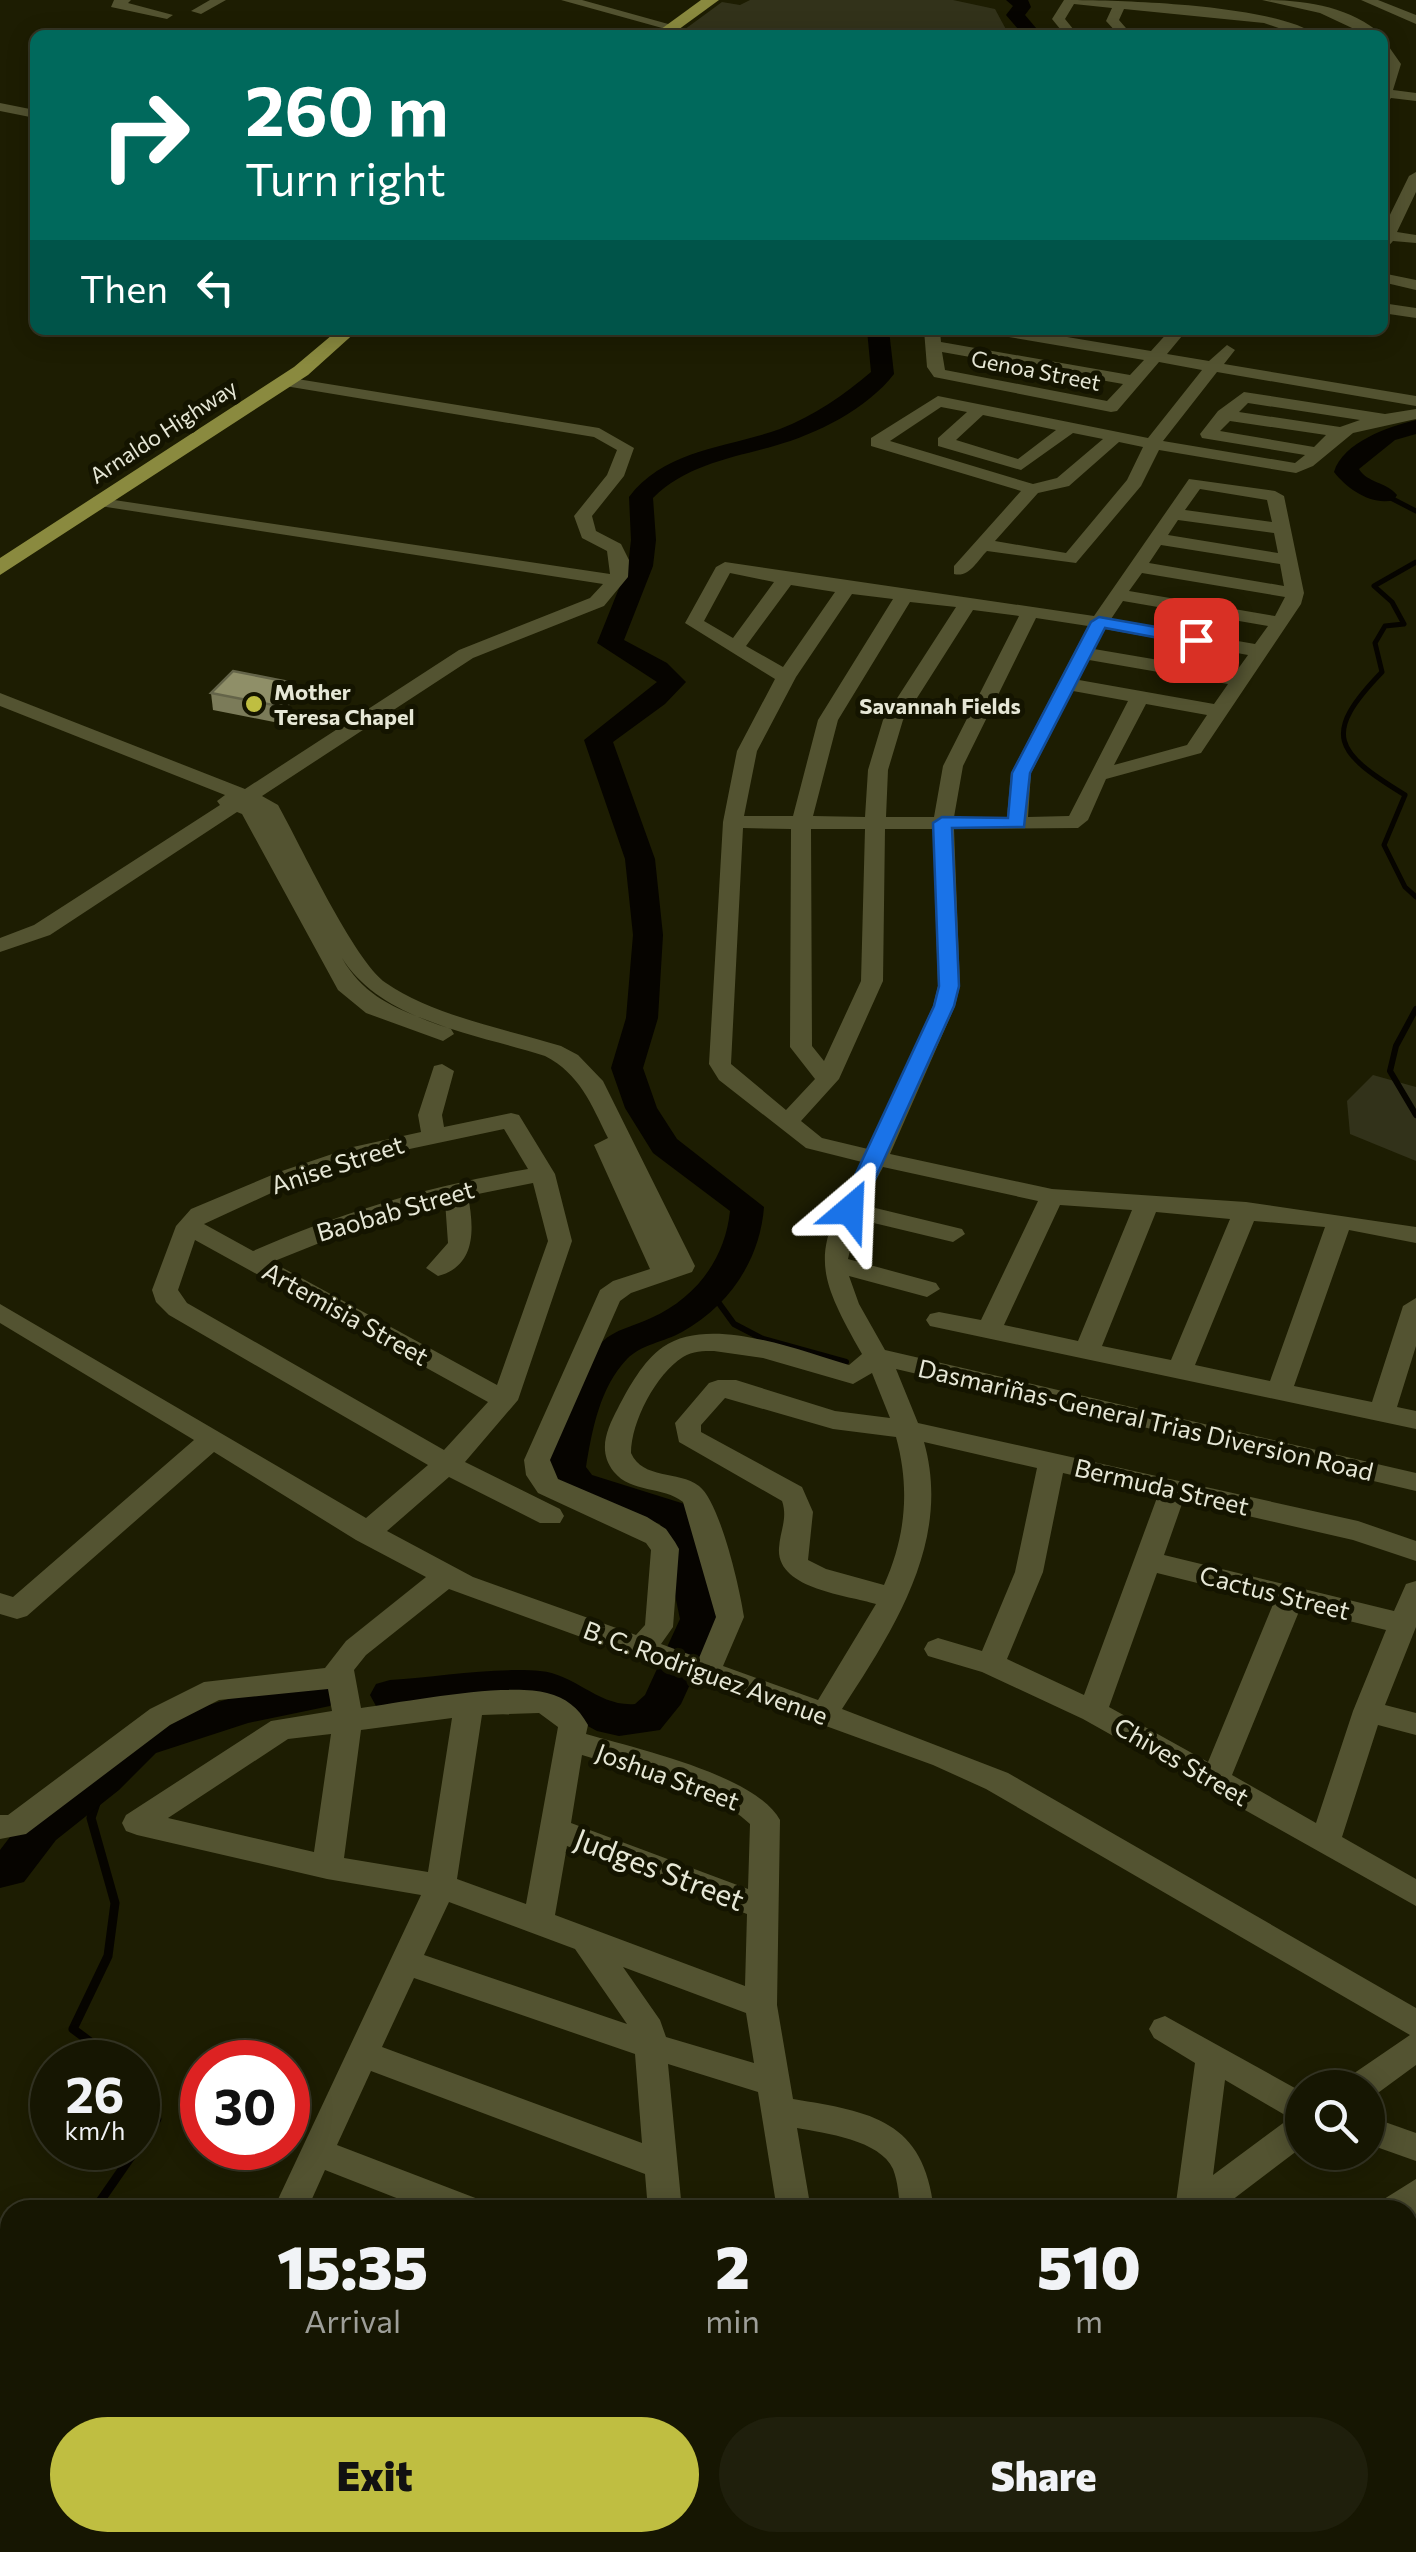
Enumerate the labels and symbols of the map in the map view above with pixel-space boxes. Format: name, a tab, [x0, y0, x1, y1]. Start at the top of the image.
street label: Genoa Street	[969, 344, 1103, 396]
street label: Arnaldo Highway	[84, 373, 242, 489]
pin	[1154, 598, 1239, 683]
place label: Mother Teresa Chapel	[274, 678, 415, 730]
district label: Savannah Fields	[859, 692, 1021, 719]
marker: Mother Teresa Chapel	[243, 693, 265, 715]
street label: Anise Street	[267, 1128, 407, 1200]
position arrow	[798, 1158, 902, 1262]
street label: Baobab Street	[313, 1173, 477, 1247]
street label: Artemisia Street	[258, 1255, 434, 1371]
street label: Dasmariñas-General Trias Diversion Road	[915, 1352, 1377, 1486]
street label: Bermuda Street	[1072, 1451, 1252, 1521]
street label: Cactus Street	[1197, 1559, 1353, 1625]
street label: B. C. Rodriguez Avenue	[580, 1614, 832, 1730]
street label: Chives Street	[1109, 1710, 1255, 1812]
street label: Joshua Street	[592, 1736, 744, 1816]
street label: Judges Street	[570, 1819, 750, 1917]
speed limit sign: 30	[180, 2040, 310, 2170]

